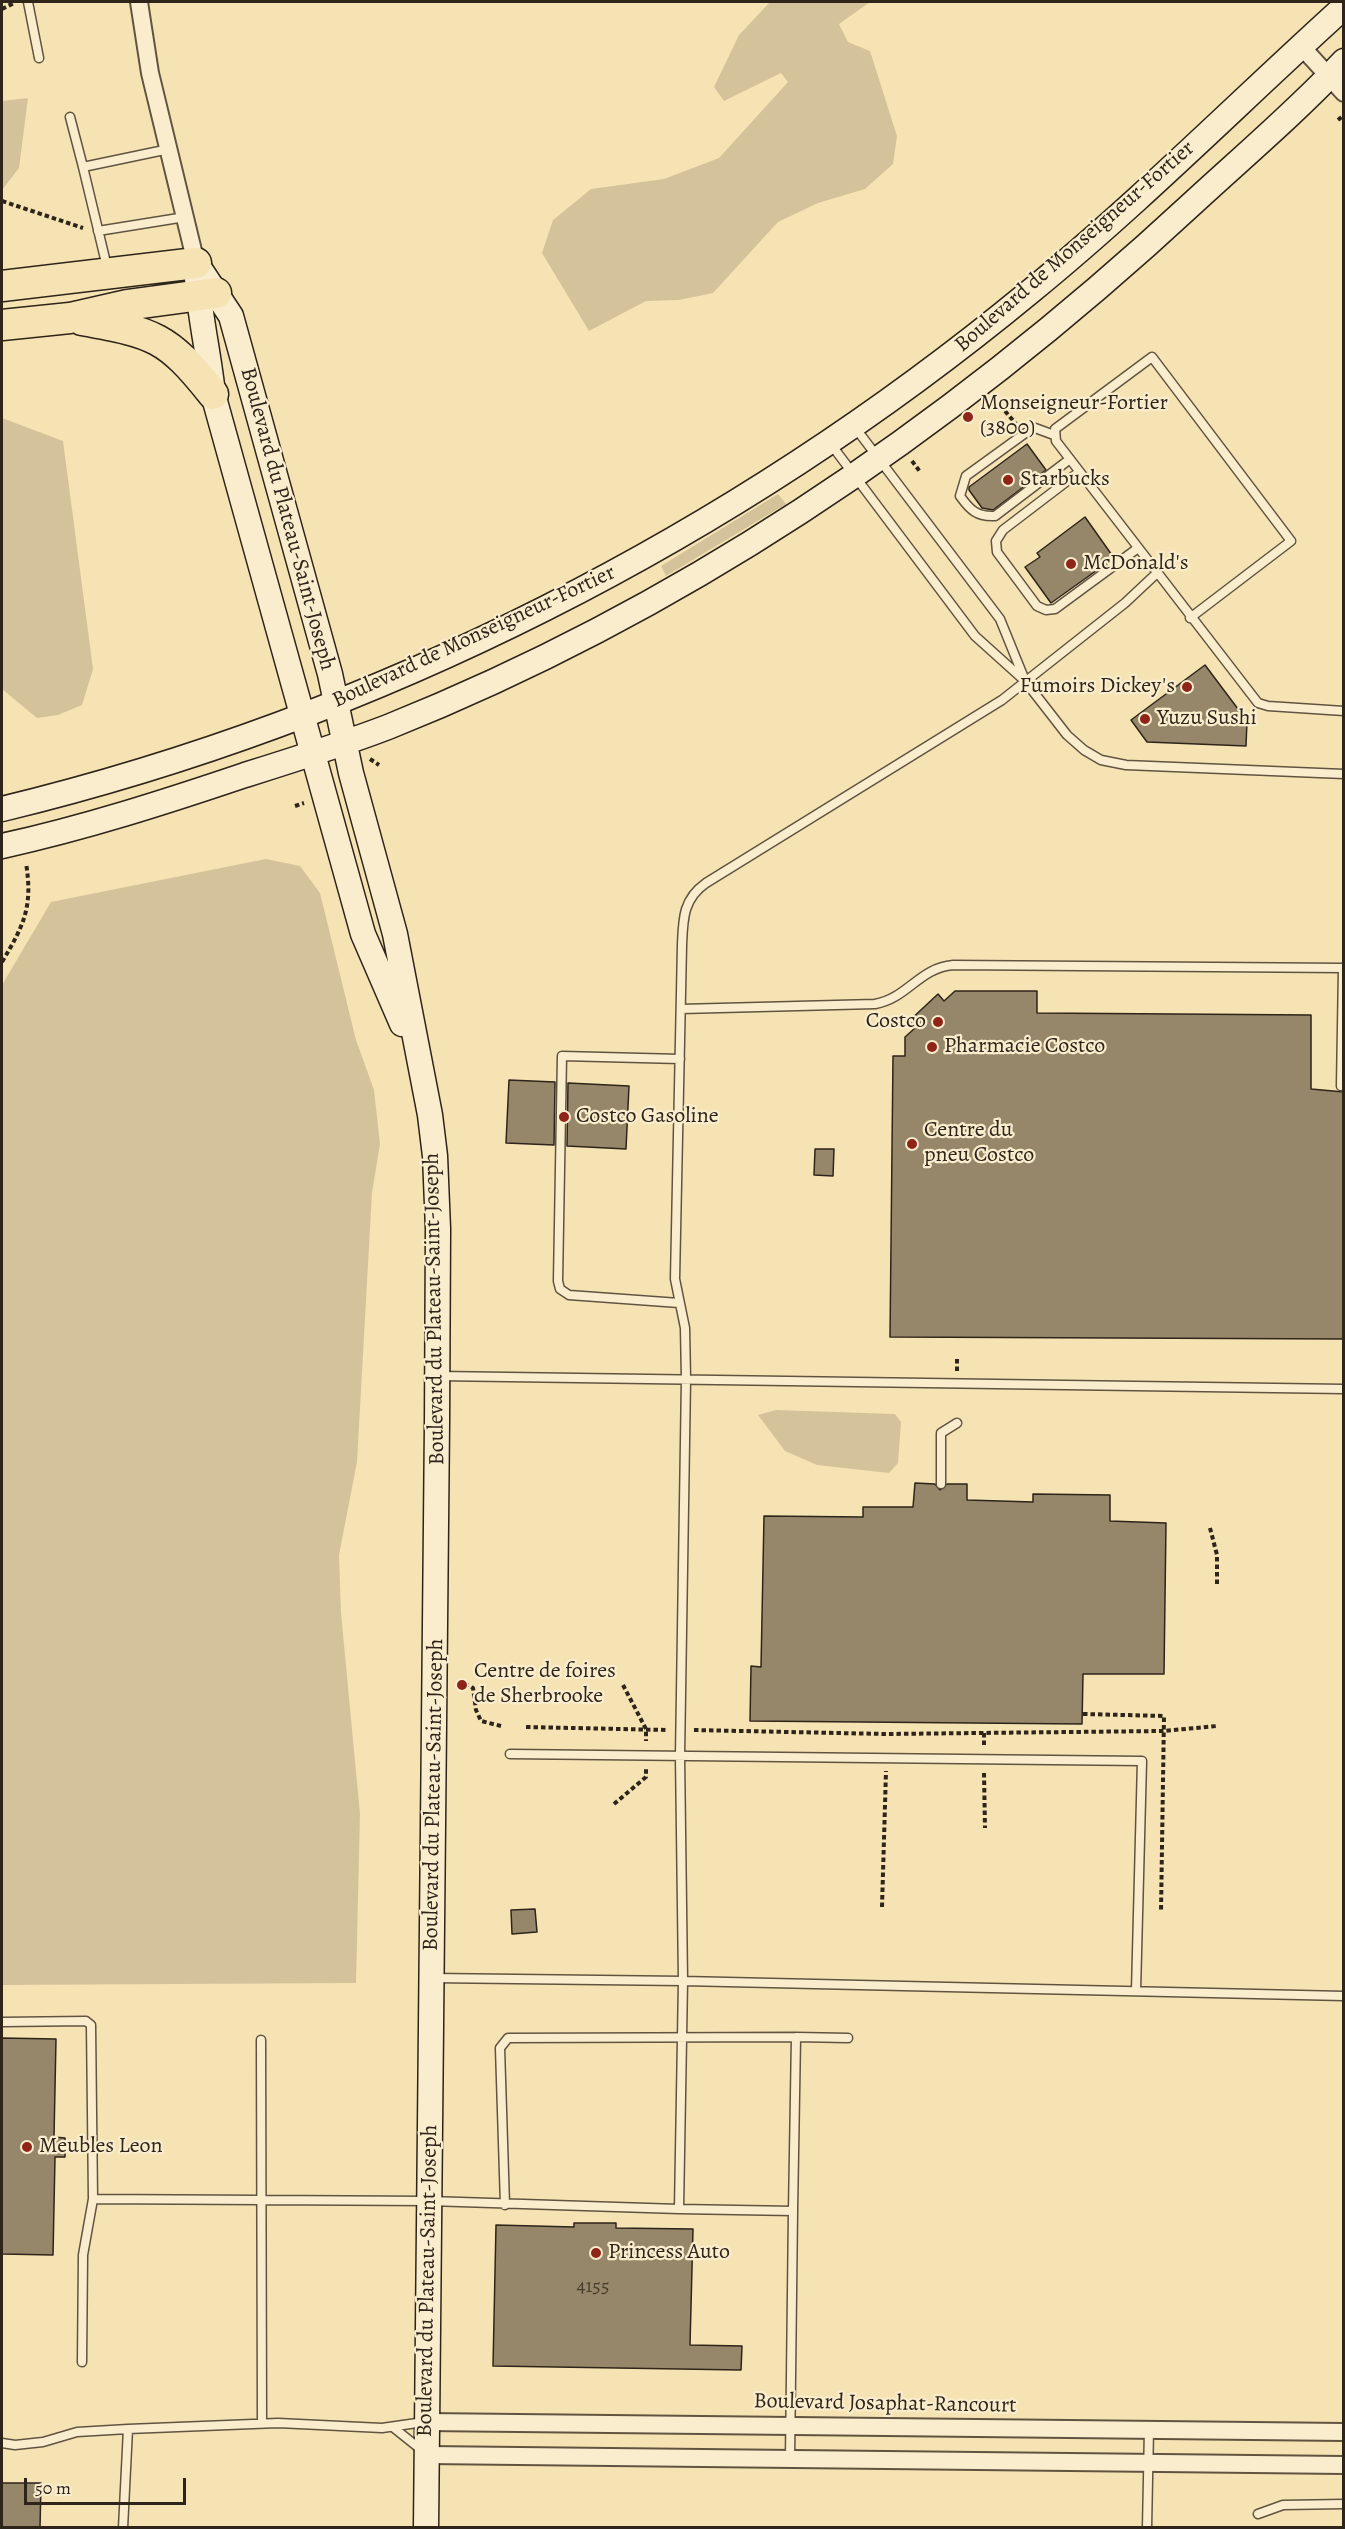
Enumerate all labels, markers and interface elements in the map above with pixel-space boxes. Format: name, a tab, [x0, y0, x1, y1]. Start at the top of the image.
street label: Boulevard de Monseigneur-Fortier	[950, 136, 1200, 358]
street label: Boulevard du Plateau-Saint-Joseph	[234, 365, 340, 673]
place label: Monseigneur-Fortier (3800)	[980, 391, 1168, 442]
marker: Monseigneur-Fortier (3800)	[961, 410, 975, 424]
place label: Starbucks	[1020, 467, 1110, 493]
marker: Starbucks	[1001, 473, 1015, 487]
place label: McDonald's	[1083, 551, 1188, 577]
marker: McDonald's	[1064, 557, 1078, 571]
street label: Boulevard de Monseigneur-Fortier	[328, 560, 620, 714]
place label: Fumoirs Dickey's	[1020, 674, 1175, 700]
marker: Fumoirs Dickey's	[1180, 680, 1194, 694]
place label: Yuzu Sushi	[1157, 706, 1257, 732]
marker: Yuzu Sushi	[1138, 712, 1152, 726]
place label: Costco	[866, 1009, 926, 1035]
marker: Costco	[931, 1015, 945, 1029]
place label: Pharmacie Costco	[944, 1034, 1105, 1060]
marker: Pharmacie Costco	[925, 1040, 939, 1054]
place label: Costco Gasoline	[576, 1104, 719, 1130]
marker: Costco Gasoline	[557, 1110, 571, 1124]
place label: Centre du pneu Costco	[924, 1118, 1034, 1170]
marker: Centre du pneu Costco	[905, 1137, 919, 1151]
street label: Boulevard du Plateau-Saint-Joseph	[419, 1153, 451, 1465]
street label: Boulevard du Plateau-Saint-Joseph	[418, 1639, 450, 1951]
place label: Centre de foires de Sherbrooke	[474, 1659, 616, 1711]
marker: Centre de foires de Sherbrooke	[455, 1678, 469, 1692]
street label: Boulevard du Plateau-Saint-Joseph	[412, 2125, 444, 2437]
place label: Meubles Leon	[39, 2134, 163, 2160]
marker: Meubles Leon	[20, 2140, 34, 2154]
place label: Princess Auto	[608, 2240, 730, 2266]
marker: Princess Auto	[589, 2246, 603, 2260]
house number: 4155	[576, 2275, 610, 2299]
street label: Boulevard Josaphat-Rancourt	[753, 2389, 1017, 2419]
scale bar	[27, 2466, 189, 2504]
text: 50 m	[35, 2476, 71, 2500]

